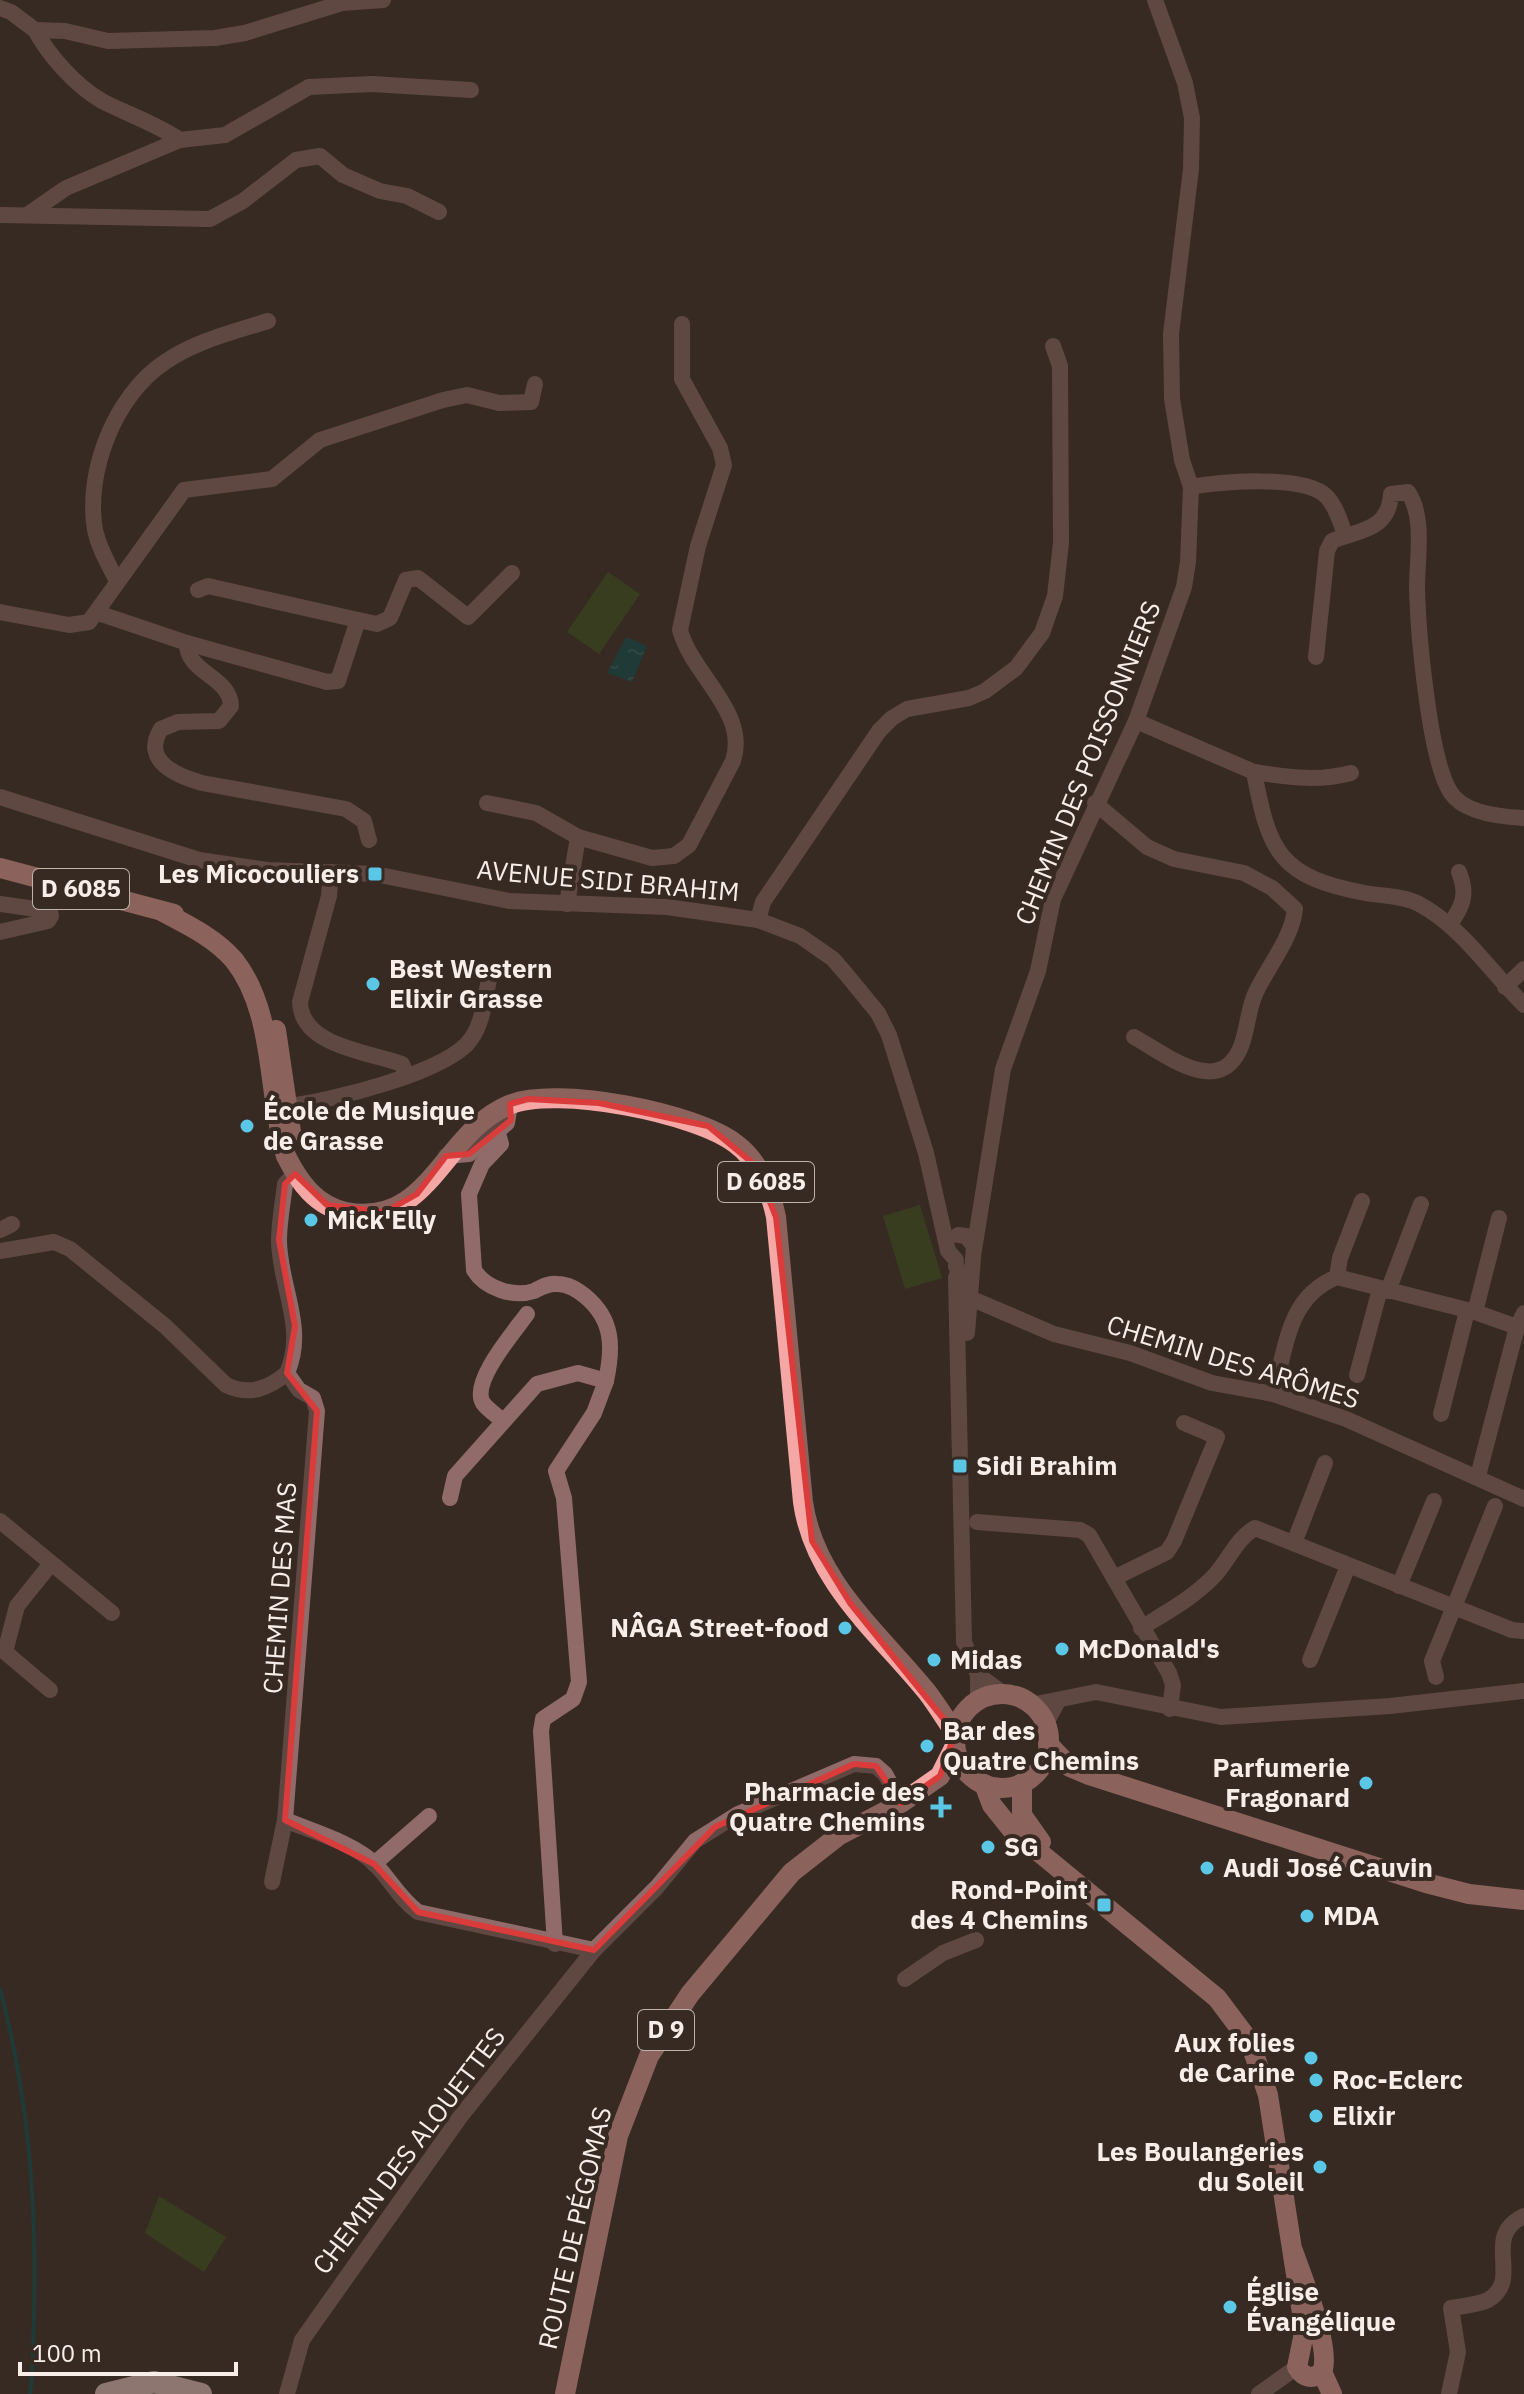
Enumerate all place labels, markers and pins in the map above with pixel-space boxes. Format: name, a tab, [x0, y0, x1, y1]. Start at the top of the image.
place label: Les Micocouliers	[158, 856, 359, 890]
marker: Les Micocouliers	[366, 865, 384, 883]
place label: Best Western Elixir Grasse	[389, 951, 553, 1015]
marker: Best Western Elixir Grasse	[364, 975, 382, 993]
place label: École de Musique de Grasse	[263, 1093, 475, 1157]
marker: École de Musique de Grasse	[238, 1117, 256, 1135]
place label: Mick'Elly	[327, 1202, 436, 1236]
marker: Mick'Elly	[302, 1211, 320, 1229]
place label: Sidi Brahim	[976, 1448, 1118, 1482]
marker: Sidi Brahim	[951, 1457, 969, 1475]
place label: NÂGA Street-food	[610, 1610, 829, 1644]
marker: NÂGA Street-food	[836, 1619, 854, 1637]
place label: McDonald's	[1078, 1631, 1220, 1665]
marker: McDonald's	[1053, 1640, 1071, 1658]
place label: Midas	[950, 1642, 1022, 1676]
marker: Midas	[925, 1651, 943, 1669]
place label: Bar des Quatre Chemins	[943, 1713, 1139, 1777]
marker: Bar des Quatre Chemins	[918, 1737, 936, 1755]
place label: Parfumerie Fragonard	[1213, 1750, 1350, 1814]
place label: Pharmacie des Quatre Chemins	[729, 1774, 925, 1838]
marker: Parfumerie Fragonard	[1357, 1774, 1375, 1792]
marker: Pharmacie des Quatre Chemins	[932, 1798, 950, 1816]
place label: SG	[1004, 1829, 1039, 1863]
marker: SG	[979, 1838, 997, 1856]
place label: Audi José Cauvin	[1223, 1850, 1433, 1884]
marker: Audi José Cauvin	[1198, 1859, 1216, 1877]
place label: Rond-Point des 4 Chemins	[910, 1872, 1088, 1936]
marker: Rond-Point des 4 Chemins	[1095, 1896, 1113, 1914]
place label: MDA	[1323, 1898, 1379, 1932]
marker: MDA	[1298, 1907, 1316, 1925]
place label: Aux folies de Carine	[1174, 2025, 1295, 2089]
marker: Aux folies de Carine	[1302, 2049, 1320, 2067]
place label: Roc-Eclerc	[1332, 2062, 1463, 2096]
marker: Roc-Eclerc	[1307, 2071, 1325, 2089]
place label: Elixir	[1332, 2098, 1396, 2132]
marker: Elixir	[1307, 2107, 1325, 2125]
place label: Les Boulangeries du Soleil	[1096, 2134, 1304, 2198]
marker: Les Boulangeries du Soleil	[1311, 2158, 1329, 2176]
place label: Église Évangélique	[1246, 2274, 1396, 2338]
marker: Église Évangélique	[1221, 2298, 1239, 2316]

